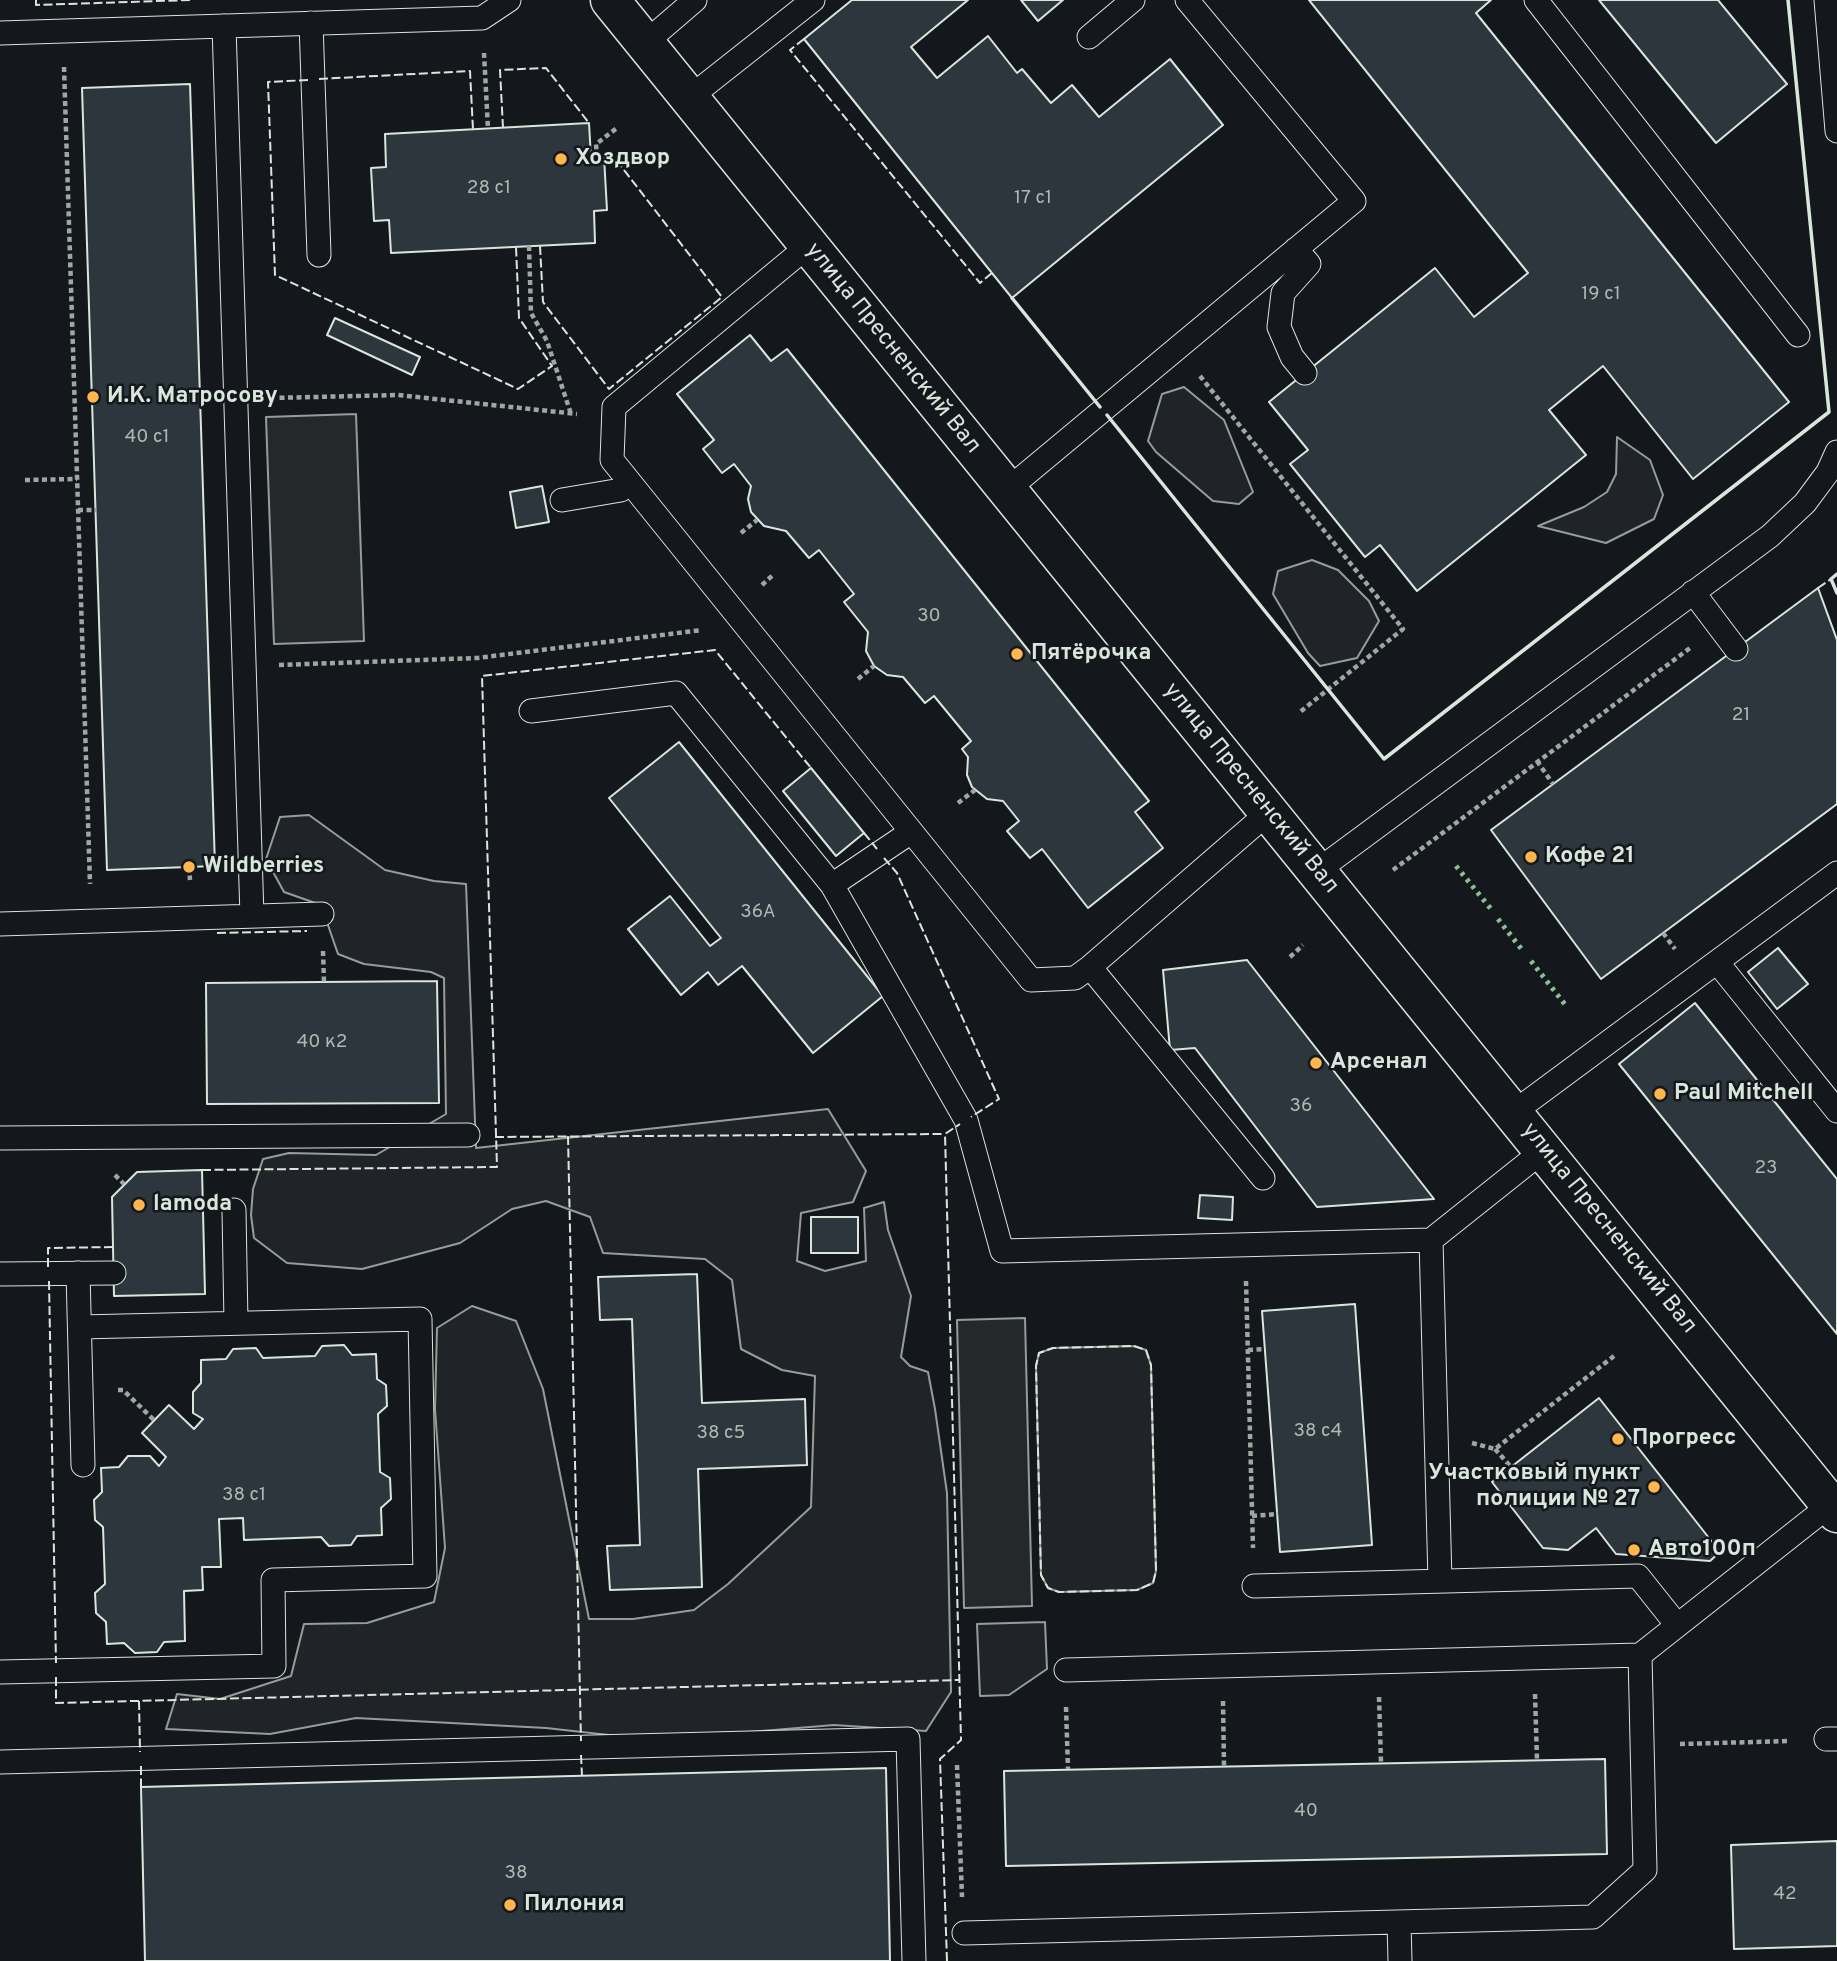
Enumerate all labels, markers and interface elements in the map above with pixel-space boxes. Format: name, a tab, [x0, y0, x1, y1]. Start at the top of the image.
place label: Хоздвор	[575, 145, 670, 173]
marker: Хоздвор	[553, 151, 569, 167]
house number: 28 с1	[467, 178, 511, 200]
house number: 17 с1	[1014, 188, 1052, 210]
street label: улица Пресненский Вал	[798, 238, 986, 460]
house number: 19 с1	[1581, 284, 1621, 306]
place label: И.К. Матросову	[107, 383, 278, 411]
marker: И.К. Матросову	[85, 389, 101, 405]
house number: 40 с1	[124, 427, 170, 449]
house number: 30	[917, 606, 941, 628]
place label: Пятёрочка	[1031, 640, 1151, 668]
marker: Пятёрочка	[1009, 646, 1025, 662]
street label: улица Пресненский Вал	[1156, 678, 1344, 900]
house number: 21	[1732, 705, 1750, 727]
place label: Кофе 21	[1545, 843, 1635, 871]
marker: Кофе 21	[1523, 849, 1539, 865]
place label: Wildberries	[203, 853, 324, 881]
marker: Wildberries	[181, 859, 197, 875]
house number: 36А	[740, 902, 776, 924]
house number: 40 к2	[297, 1032, 347, 1054]
place label: Арсенал	[1330, 1049, 1427, 1077]
marker: Арсенал	[1308, 1055, 1324, 1071]
place label: Paul Mitchell	[1674, 1080, 1813, 1108]
marker: Paul Mitchell	[1652, 1086, 1668, 1102]
house number: 36	[1290, 1096, 1312, 1118]
street label: улица Пресненский Вал	[1514, 1118, 1702, 1340]
house number: 23	[1754, 1158, 1778, 1180]
place label: lamoda	[153, 1191, 232, 1219]
marker: lamoda	[131, 1197, 147, 1213]
house number: 38 с4	[1294, 1421, 1342, 1443]
house number: 38 с5	[697, 1423, 745, 1445]
place label: Прогресс	[1632, 1425, 1737, 1453]
marker: Прогресс	[1610, 1431, 1626, 1447]
place label: Участковый пункт полиции № 27	[1428, 1460, 1640, 1514]
marker: Участковый пункт полиции № 27	[1646, 1479, 1662, 1495]
house number: 38 с1	[222, 1485, 266, 1507]
place label: Авто100п	[1648, 1536, 1756, 1564]
marker: Авто100п	[1626, 1542, 1642, 1558]
house number: 40	[1294, 1801, 1318, 1823]
house number: 38	[504, 1863, 528, 1885]
house number: 42	[1773, 1884, 1797, 1906]
place label: Пилония	[524, 1891, 625, 1919]
marker: Пилония	[502, 1897, 518, 1913]

